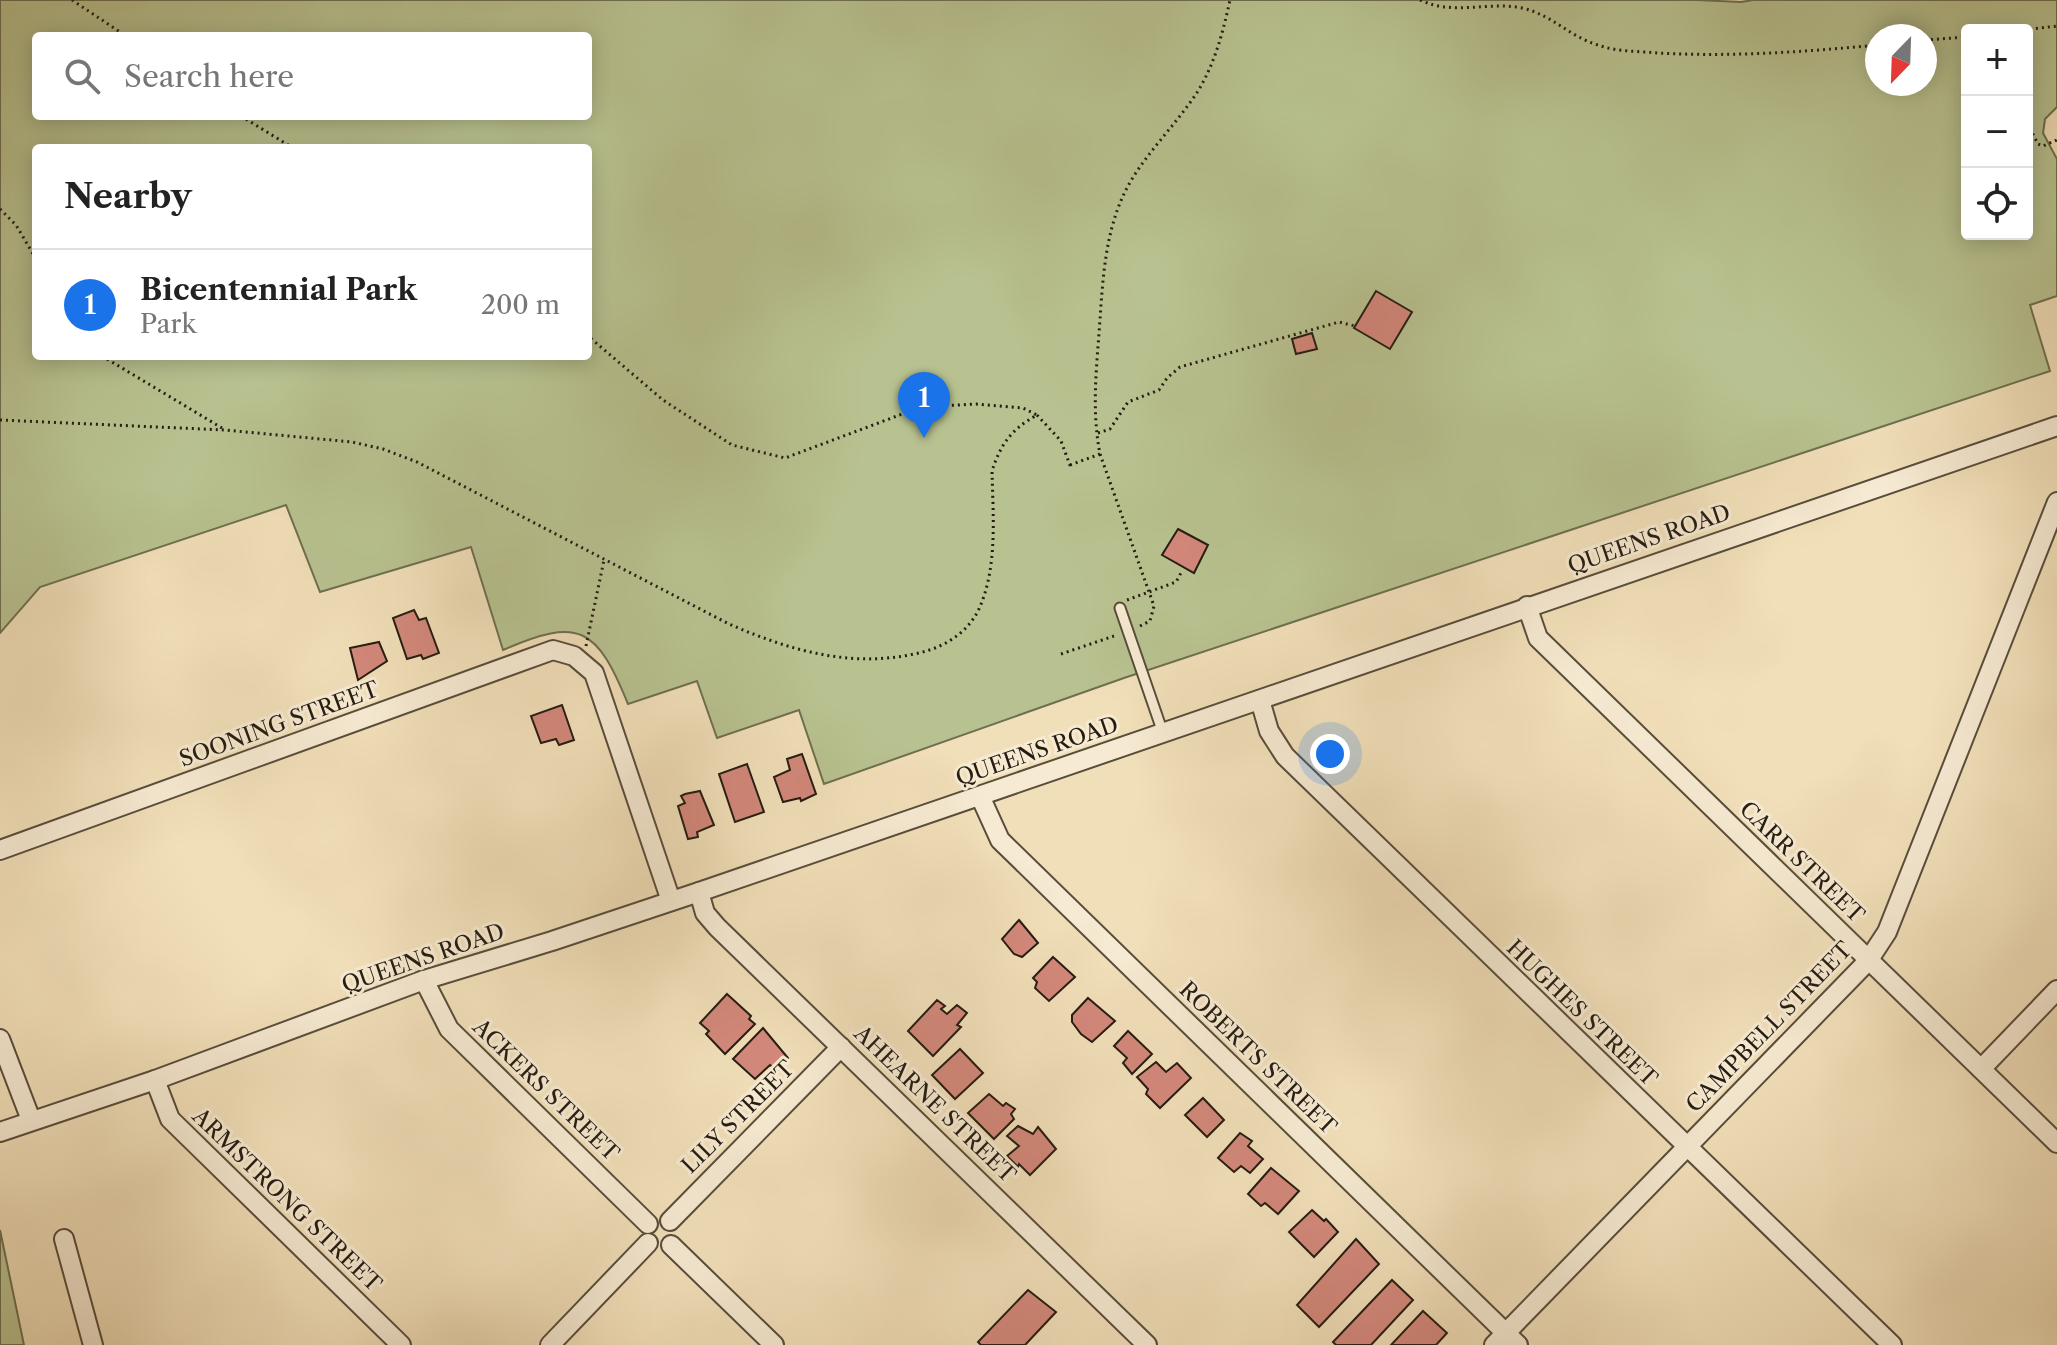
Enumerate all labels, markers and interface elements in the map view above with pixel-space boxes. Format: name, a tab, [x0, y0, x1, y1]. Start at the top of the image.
north arrow	[1865, 24, 1937, 96]
map controls	[1961, 24, 2033, 240]
button: +	[1961, 24, 2033, 96]
search box	[32, 32, 592, 120]
icon: search	[60, 54, 104, 98]
text: Search here	[124, 58, 294, 95]
button: −	[1961, 96, 2033, 168]
button: locate	[1961, 168, 2033, 240]
text: Nearby	[64, 175, 192, 217]
text: Bicentennial Park	[140, 271, 417, 308]
text: 1	[84, 289, 96, 321]
text: 200 m	[481, 289, 560, 321]
text: Park	[140, 308, 197, 340]
pin: 1	[898, 372, 950, 438]
street label: QUEENS ROAD	[1564, 499, 1734, 579]
street label: SOONING STREET	[176, 675, 383, 773]
street label: QUEENS ROAD	[952, 711, 1122, 791]
your location	[1310, 734, 1350, 774]
street label: CARR STREET	[1734, 796, 1870, 929]
street label: QUEENS ROAD	[338, 918, 508, 998]
street label: HUGHES STREET	[1501, 934, 1663, 1092]
street label: CAMPBELL STREET	[1680, 936, 1858, 1118]
street label: ROBERTS STREET	[1174, 976, 1343, 1140]
street label: ACKERS STREET	[467, 1013, 625, 1167]
street label: AHEARNE STREET	[848, 1019, 1022, 1189]
street label: LILY STREET	[676, 1055, 800, 1179]
street label: ARMSTRONG STREET	[186, 1102, 387, 1298]

